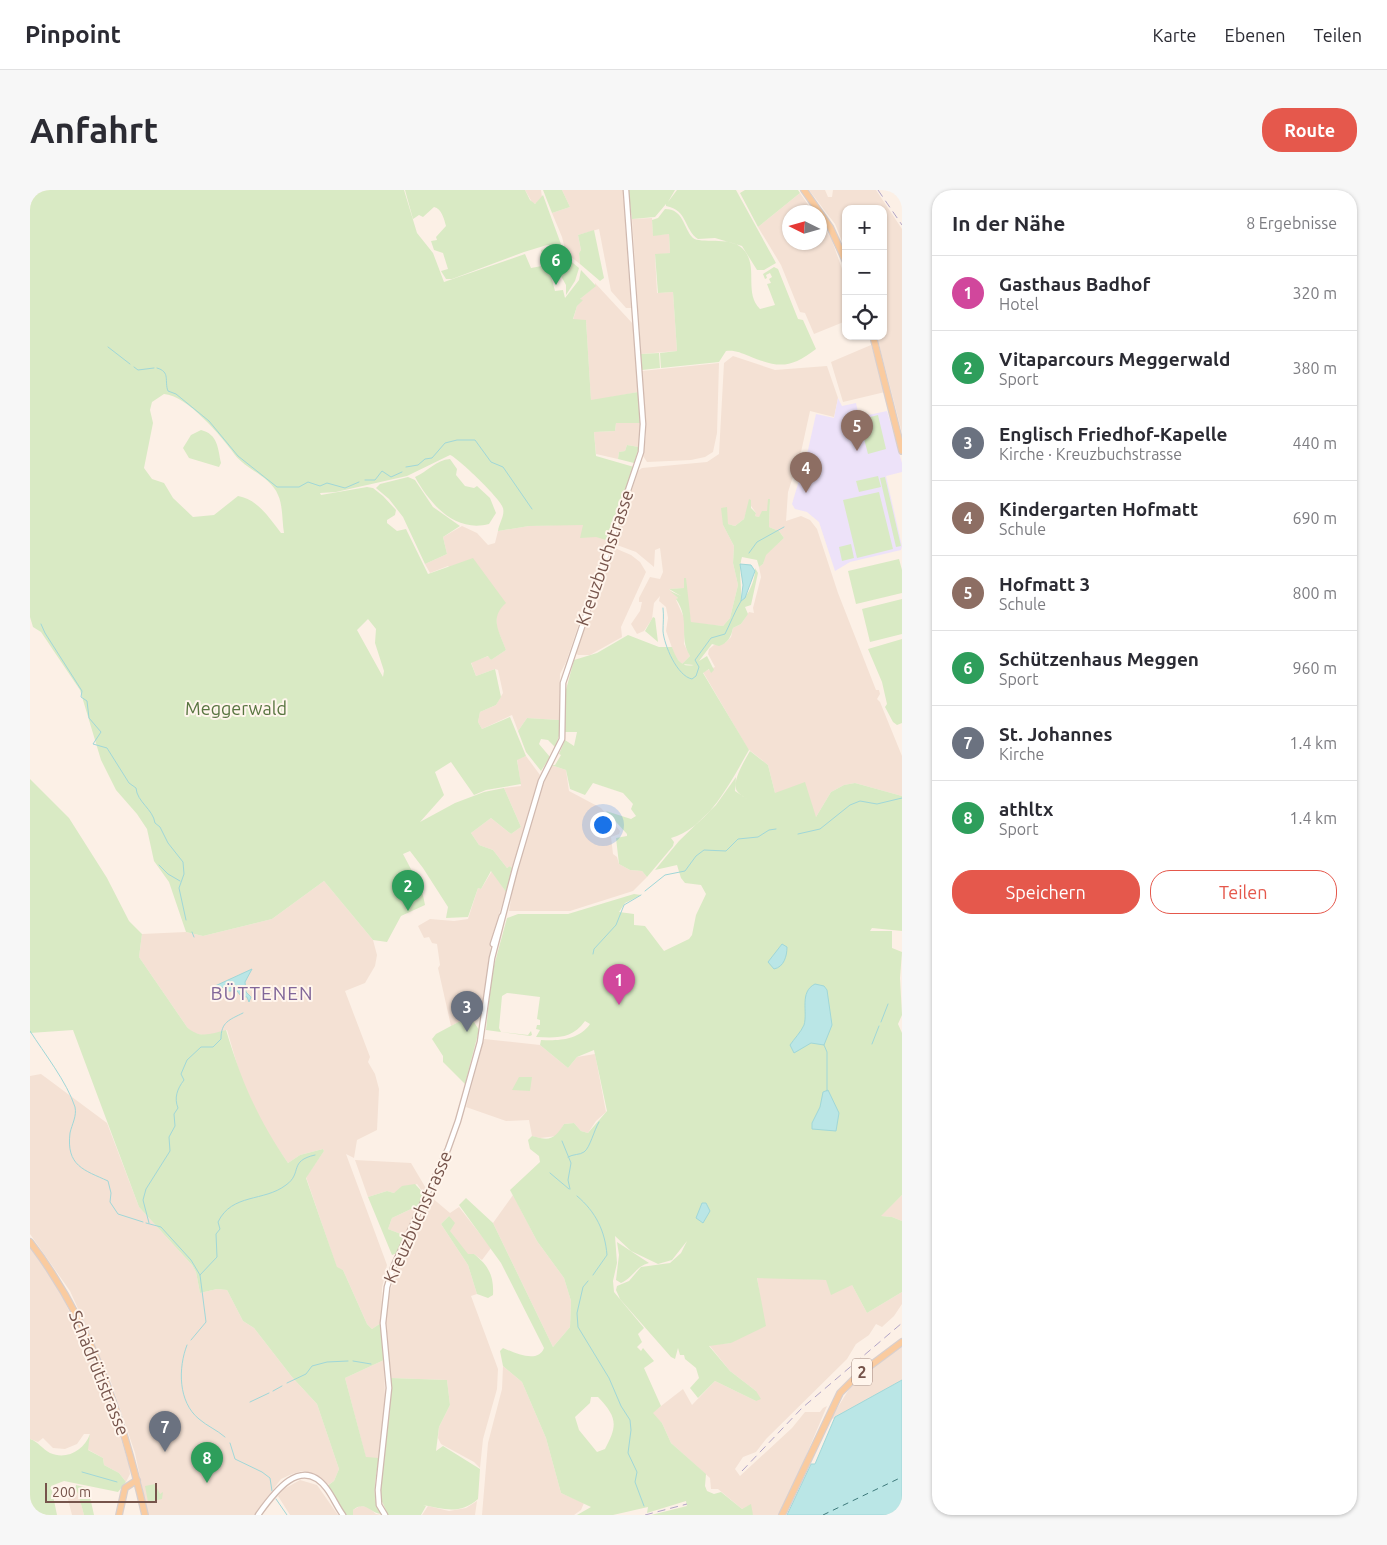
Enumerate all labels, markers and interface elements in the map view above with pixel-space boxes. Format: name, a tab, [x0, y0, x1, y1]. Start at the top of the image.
text: Pinpoint	[25, 21, 121, 48]
text: Karte	[1153, 25, 1197, 45]
text: Ebenen	[1225, 25, 1286, 45]
text: Teilen	[1314, 25, 1362, 45]
button: Route	[1262, 108, 1357, 152]
text: Anfahrt	[30, 110, 158, 150]
north arrow	[782, 205, 827, 250]
map controls	[842, 205, 887, 340]
button: +	[842, 205, 887, 250]
text: In der Nähe	[952, 211, 1065, 235]
text: 8 Ergebnisse	[1246, 214, 1337, 232]
pin: 6	[540, 244, 572, 285]
button: −	[842, 250, 887, 295]
text: Gasthaus Badhof	[999, 273, 1150, 295]
text: 1	[963, 284, 973, 302]
text: 320 m	[1292, 284, 1337, 302]
button: locate	[842, 295, 887, 340]
text: Hotel	[999, 295, 1039, 313]
text: Vitaparcours Meggerwald	[999, 348, 1230, 370]
text: 2	[963, 359, 973, 377]
text: 380 m	[1292, 359, 1337, 377]
text: Sport	[999, 370, 1038, 388]
pin: 5	[841, 410, 873, 451]
text: Englisch Friedhof-Kapelle	[999, 423, 1227, 445]
text: 3	[963, 434, 973, 452]
text: 440 m	[1292, 434, 1337, 452]
text: Kirche · Kreuzbuchstrasse	[999, 445, 1182, 463]
pin: 4	[790, 452, 822, 493]
street label: Kreuzbuchstrasse	[571, 487, 637, 628]
text: Kindergarten Hofmatt	[999, 498, 1198, 520]
text: 4	[963, 509, 973, 527]
text: 690 m	[1292, 509, 1337, 527]
text: Schule	[999, 520, 1046, 538]
text: Hofmatt 3	[999, 573, 1090, 595]
text: 5	[963, 584, 973, 602]
text: 800 m	[1292, 584, 1337, 602]
text: Schule	[999, 595, 1046, 613]
text: Schützenhaus Meggen	[999, 648, 1199, 670]
text: 6	[963, 659, 973, 677]
text: 960 m	[1292, 659, 1337, 677]
text: Sport	[999, 670, 1038, 688]
park label: Meggerwald	[185, 698, 287, 718]
text: St. Johannes	[999, 723, 1112, 745]
text: 7	[963, 734, 973, 752]
text: 1.4 km	[1289, 734, 1337, 752]
text: Kirche	[999, 745, 1044, 763]
text: athltx	[999, 798, 1053, 820]
text: 8	[963, 809, 973, 827]
text: 1.4 km	[1289, 809, 1337, 827]
your location	[590, 812, 616, 838]
text: Sport	[999, 820, 1038, 838]
pin: 2	[392, 870, 424, 911]
button: Speichern	[952, 870, 1140, 914]
button: Teilen	[1150, 870, 1337, 914]
pin: 1	[603, 964, 635, 1005]
district label: BÜTTENEN	[210, 982, 314, 1004]
pin: 3	[451, 991, 483, 1032]
street label: Kreuzbuchstrasse	[379, 1148, 455, 1286]
street label: Schädrütistrasse	[66, 1307, 134, 1438]
road number: 2	[852, 1358, 872, 1386]
pin: 7	[149, 1411, 181, 1452]
pin: 8	[191, 1442, 223, 1483]
scale bar	[45, 1480, 158, 1503]
text: 200 m	[52, 1484, 91, 1500]

